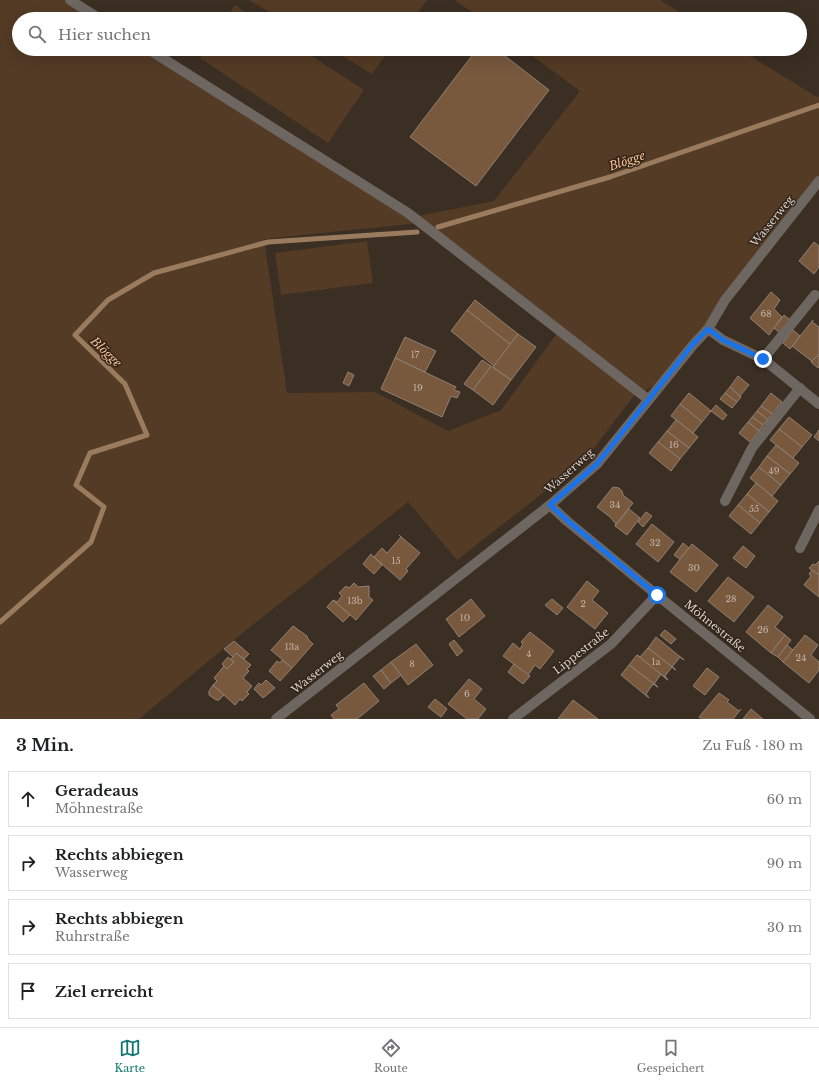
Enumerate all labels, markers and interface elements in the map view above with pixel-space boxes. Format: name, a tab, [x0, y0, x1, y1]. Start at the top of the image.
search box	[12, 12, 807, 56]
icon: search	[26, 23, 48, 45]
text: Hier suchen	[58, 25, 151, 44]
water label: Blögge	[606, 147, 647, 174]
street label: Wasserweg	[747, 192, 797, 250]
house number: 68	[760, 308, 772, 319]
water label: Blögge	[87, 333, 125, 370]
house number: 17	[411, 349, 420, 360]
route end	[754, 350, 772, 368]
house number: 19	[413, 382, 423, 393]
house number: 16	[669, 439, 679, 450]
street label: Wasserweg	[541, 445, 597, 498]
house number: 49	[768, 465, 780, 476]
house number: 34	[610, 499, 620, 510]
house number: 55	[749, 503, 759, 514]
house number: 32	[649, 537, 661, 548]
house number: 15	[391, 555, 401, 566]
house number: 30	[688, 562, 700, 573]
route start	[648, 586, 666, 604]
house number: 28	[726, 593, 737, 604]
house number: 13b	[347, 595, 363, 606]
street label: Möhnestraße	[682, 597, 748, 655]
house number: 2	[580, 598, 586, 609]
house number: 10	[460, 612, 470, 623]
house number: 26	[757, 624, 769, 635]
street label: Lippestraße	[550, 625, 612, 677]
house number: 13a	[285, 641, 299, 652]
street label: Wasserweg	[288, 647, 346, 697]
house number: 4	[526, 648, 532, 659]
house number: 24	[796, 652, 806, 663]
house number: 1a	[651, 656, 661, 667]
house number: 8	[409, 658, 415, 669]
house number: 6	[464, 688, 470, 699]
text: 3 Min.	[16, 735, 74, 756]
text: Zu Fuß · 180 m	[703, 737, 803, 754]
text: Geradeaus	[55, 781, 138, 800]
icon: ahead	[17, 788, 39, 810]
text: 60 m	[767, 791, 802, 808]
text: Möhnestraße	[55, 800, 143, 817]
text: Rechts abbiegen	[55, 845, 184, 864]
icon: right	[17, 852, 39, 874]
text: 90 m	[767, 855, 802, 872]
text: Wasserweg	[55, 864, 128, 881]
text: Rechts abbiegen	[55, 909, 184, 928]
icon: right	[17, 916, 39, 938]
text: 30 m	[767, 919, 802, 936]
text: Ruhrstraße	[55, 928, 130, 945]
icon: arrive	[17, 980, 39, 1002]
text: Ziel erreicht	[55, 982, 153, 1001]
tab: Karte	[115, 1037, 145, 1075]
tab: Route	[374, 1037, 408, 1075]
tab: Gespeichert	[637, 1037, 704, 1075]

